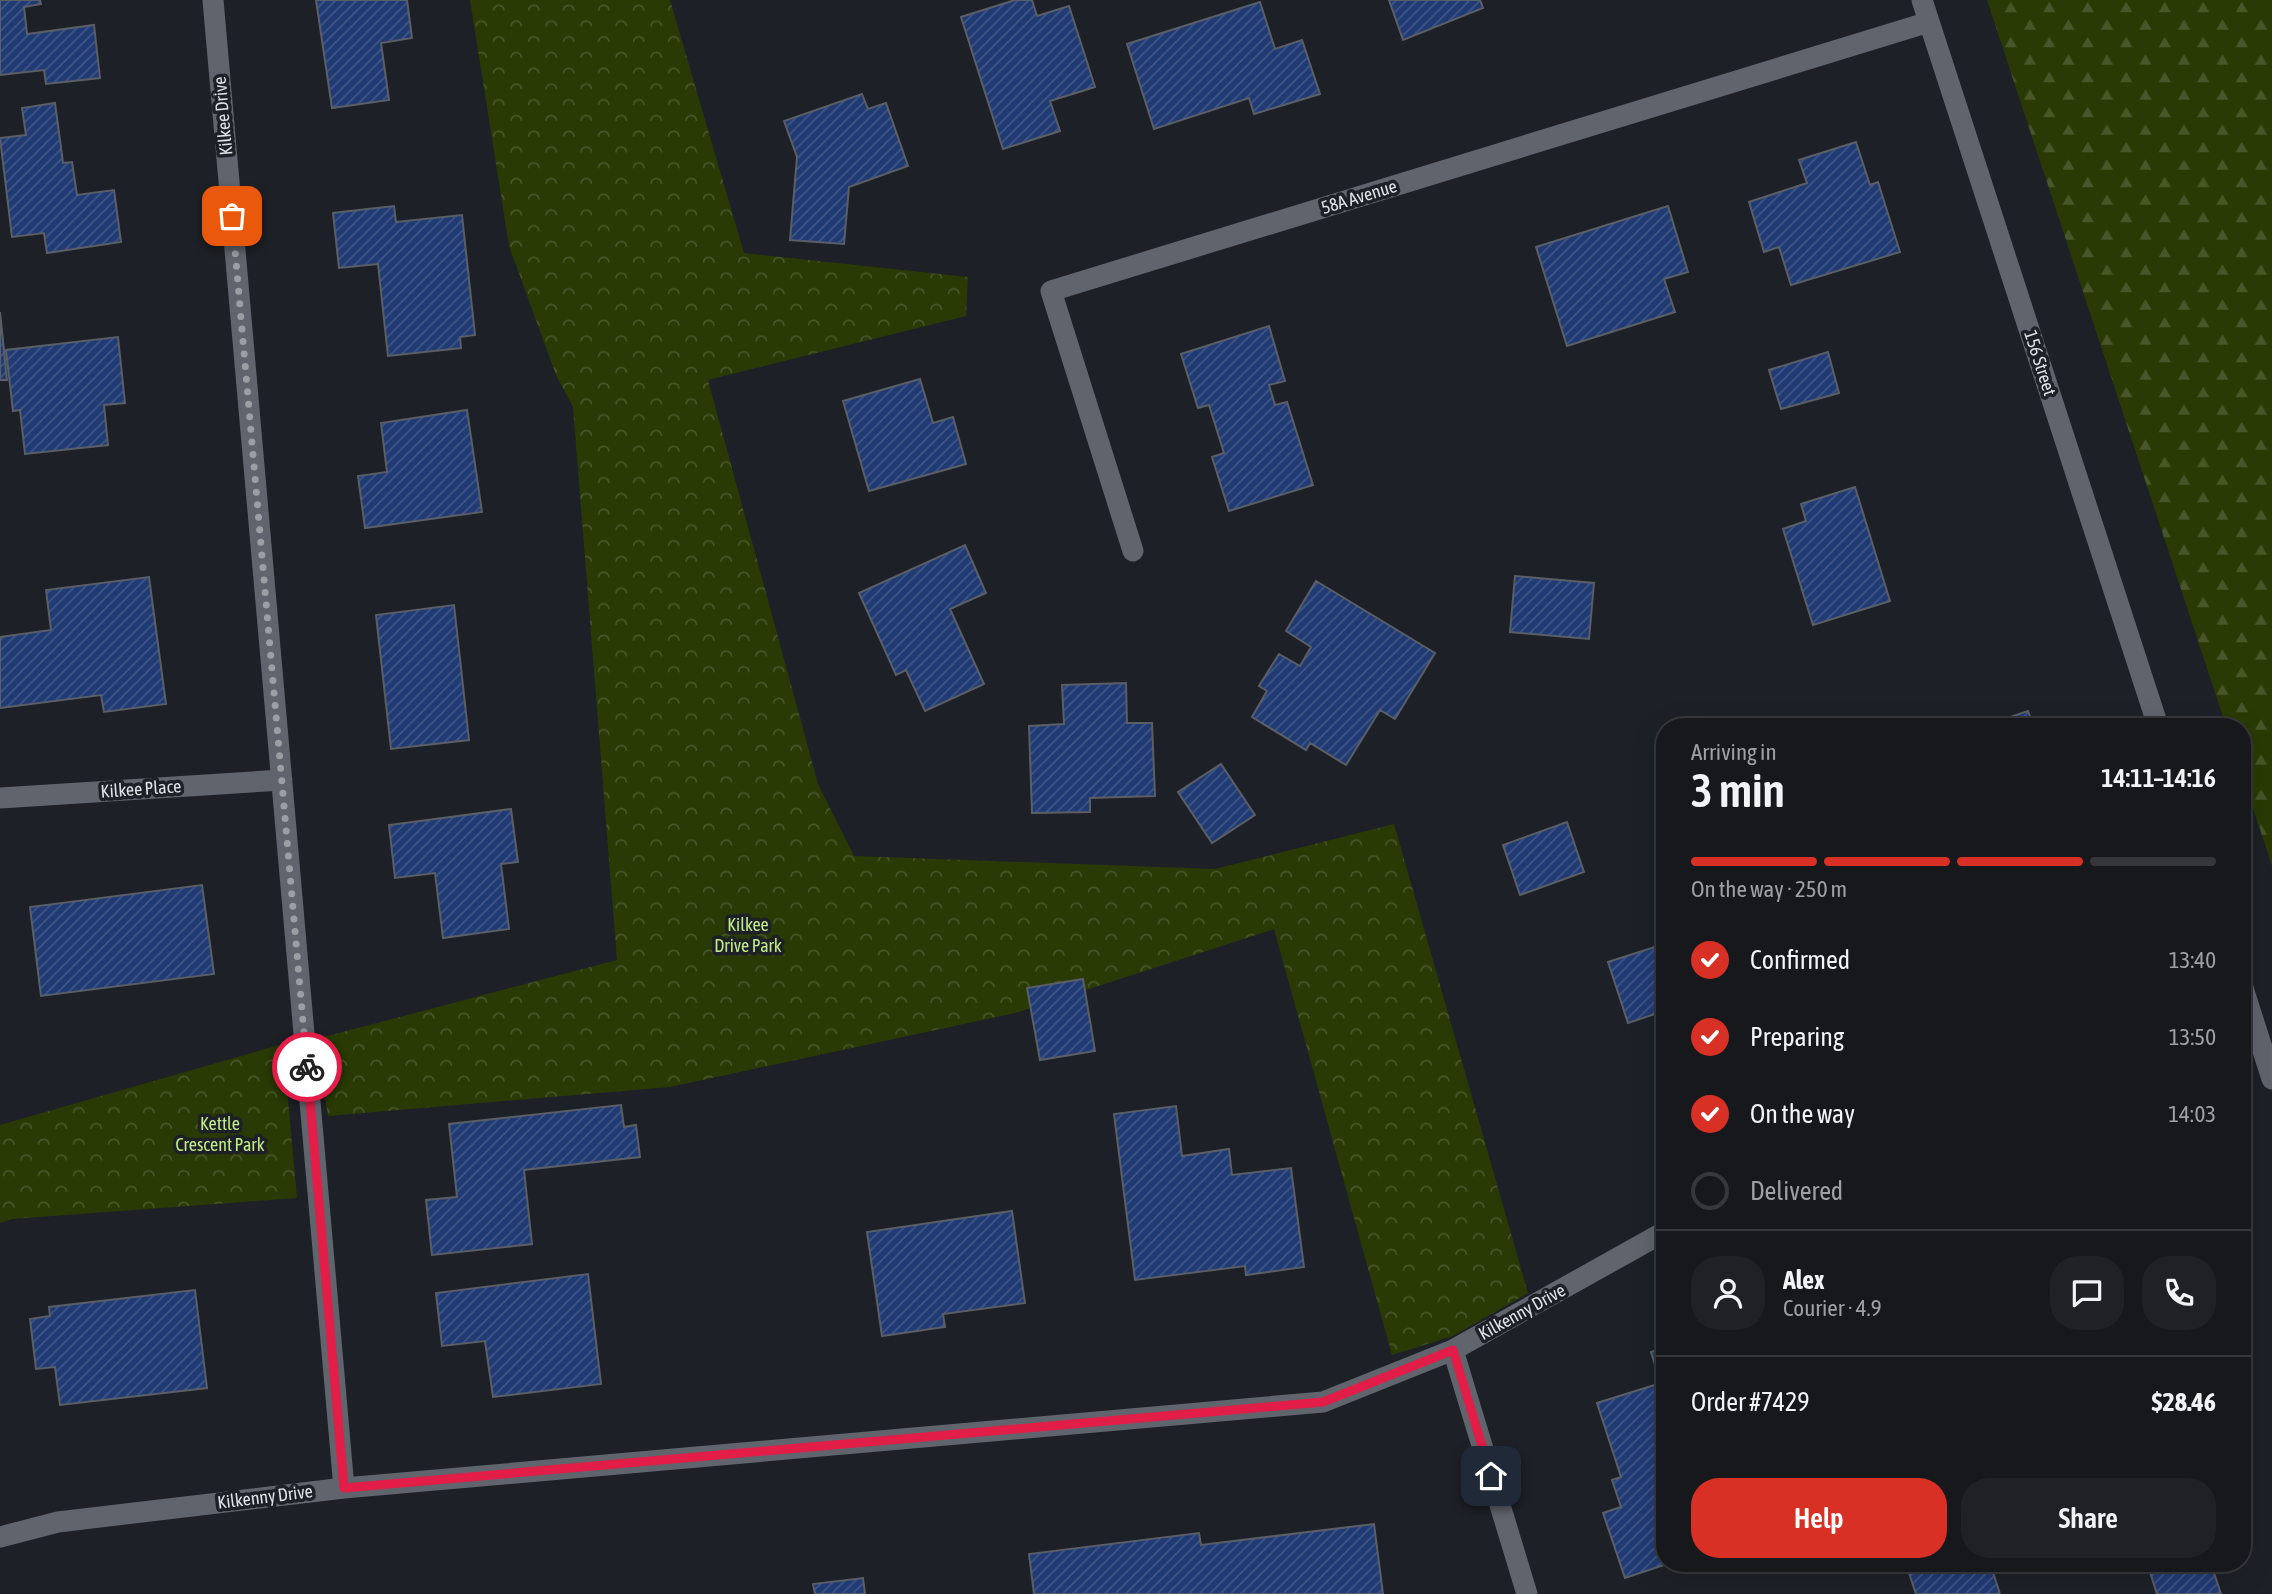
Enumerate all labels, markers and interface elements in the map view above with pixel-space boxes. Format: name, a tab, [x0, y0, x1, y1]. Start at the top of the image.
street label: Kilkee Drive	[209, 76, 236, 156]
street label: 58A Avenue	[1318, 175, 1399, 218]
pin	[202, 186, 262, 246]
icon: bag	[213, 197, 251, 235]
street label: 156 Street	[2020, 328, 2061, 398]
text: Arriving in	[1691, 739, 1777, 765]
text: 14:11–14:16	[2101, 763, 2216, 793]
text: 3 min	[1691, 764, 1785, 817]
street label: Kilkee Place	[100, 775, 182, 802]
text: On the way · 250 m	[1691, 876, 1847, 902]
park label: Kilkee Drive Park	[714, 914, 782, 956]
icon: check	[1691, 941, 1729, 979]
text: Confirmed	[1750, 945, 1850, 975]
text: 13:40	[2169, 947, 2216, 973]
icon: check	[1691, 1018, 1729, 1056]
text: Preparing	[1750, 1022, 1844, 1052]
text: 13:50	[2169, 1024, 2216, 1050]
courier	[272, 1032, 342, 1102]
icon: bike	[288, 1048, 326, 1086]
icon: check	[1691, 1095, 1729, 1133]
text: On the way	[1750, 1099, 1855, 1129]
text: 14:03	[2168, 1101, 2216, 1127]
park label: Kettle Crescent Park	[175, 1113, 265, 1155]
text: Delivered	[1750, 1176, 1843, 1206]
button: person	[1691, 1256, 1765, 1330]
button: chat	[2050, 1256, 2124, 1330]
button: phone	[2142, 1256, 2216, 1330]
text: Alex	[1783, 1265, 1824, 1295]
street label: Kilkenny Drive	[1475, 1279, 1569, 1344]
text: Courier · 4.9	[1783, 1295, 1882, 1321]
text: Order #7429	[1691, 1387, 1810, 1417]
text: $28.46	[2152, 1387, 2216, 1417]
pin	[1461, 1446, 1521, 1506]
icon: home	[1472, 1457, 1510, 1495]
button: Help	[1691, 1478, 1947, 1558]
button: Share	[1961, 1478, 2216, 1558]
street label: Kilkenny Drive	[216, 1480, 314, 1513]

